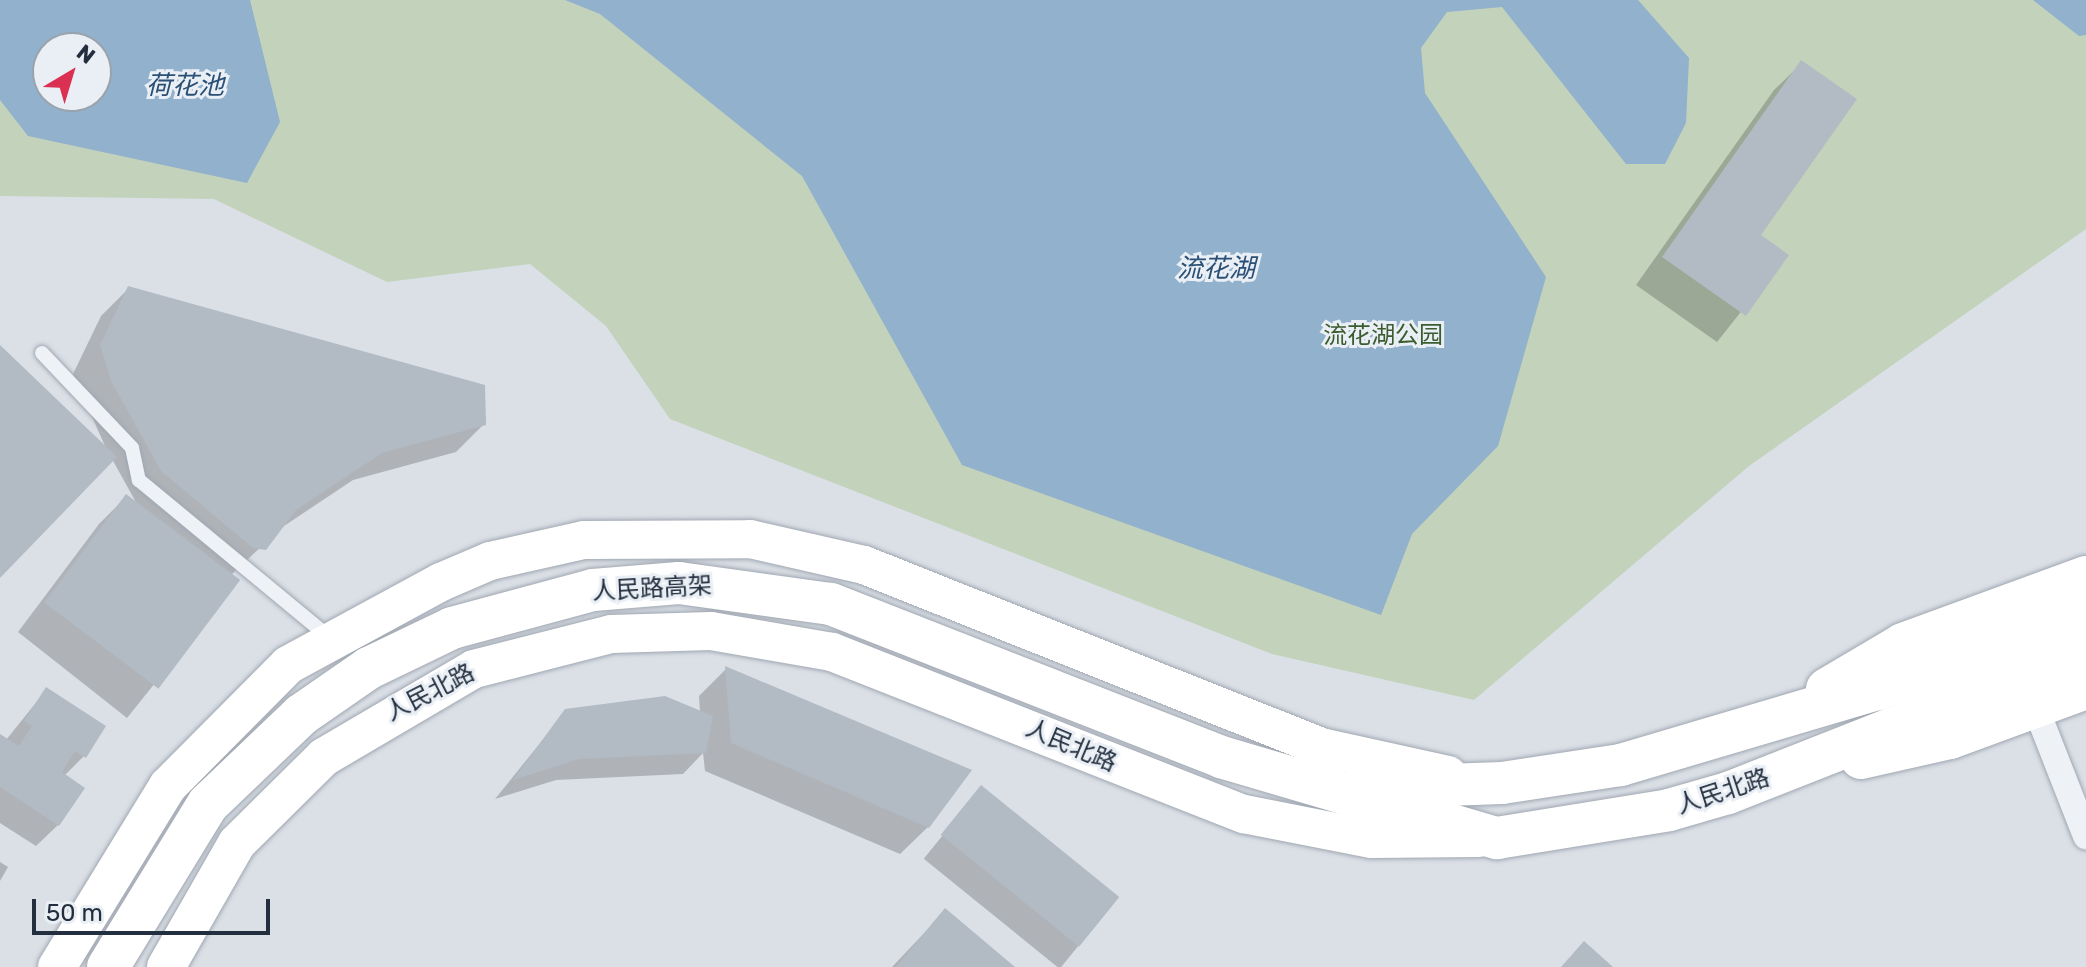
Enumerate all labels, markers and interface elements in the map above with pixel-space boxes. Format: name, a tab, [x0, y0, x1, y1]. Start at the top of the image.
north arrow	[32, 32, 112, 112]
text: N	[71, 39, 100, 70]
water label: 荷花池	[146, 70, 224, 102]
water label: 流花湖	[1177, 253, 1255, 285]
park label: 流花湖公园	[1323, 322, 1443, 350]
street label: 人民路高架	[591, 571, 713, 607]
street label: 人民北路	[381, 658, 479, 728]
street label: 人民北路	[1021, 714, 1121, 778]
street label: 人民北路	[1673, 763, 1773, 821]
scale bar	[36, 883, 274, 933]
text: 50 m	[46, 899, 103, 927]

